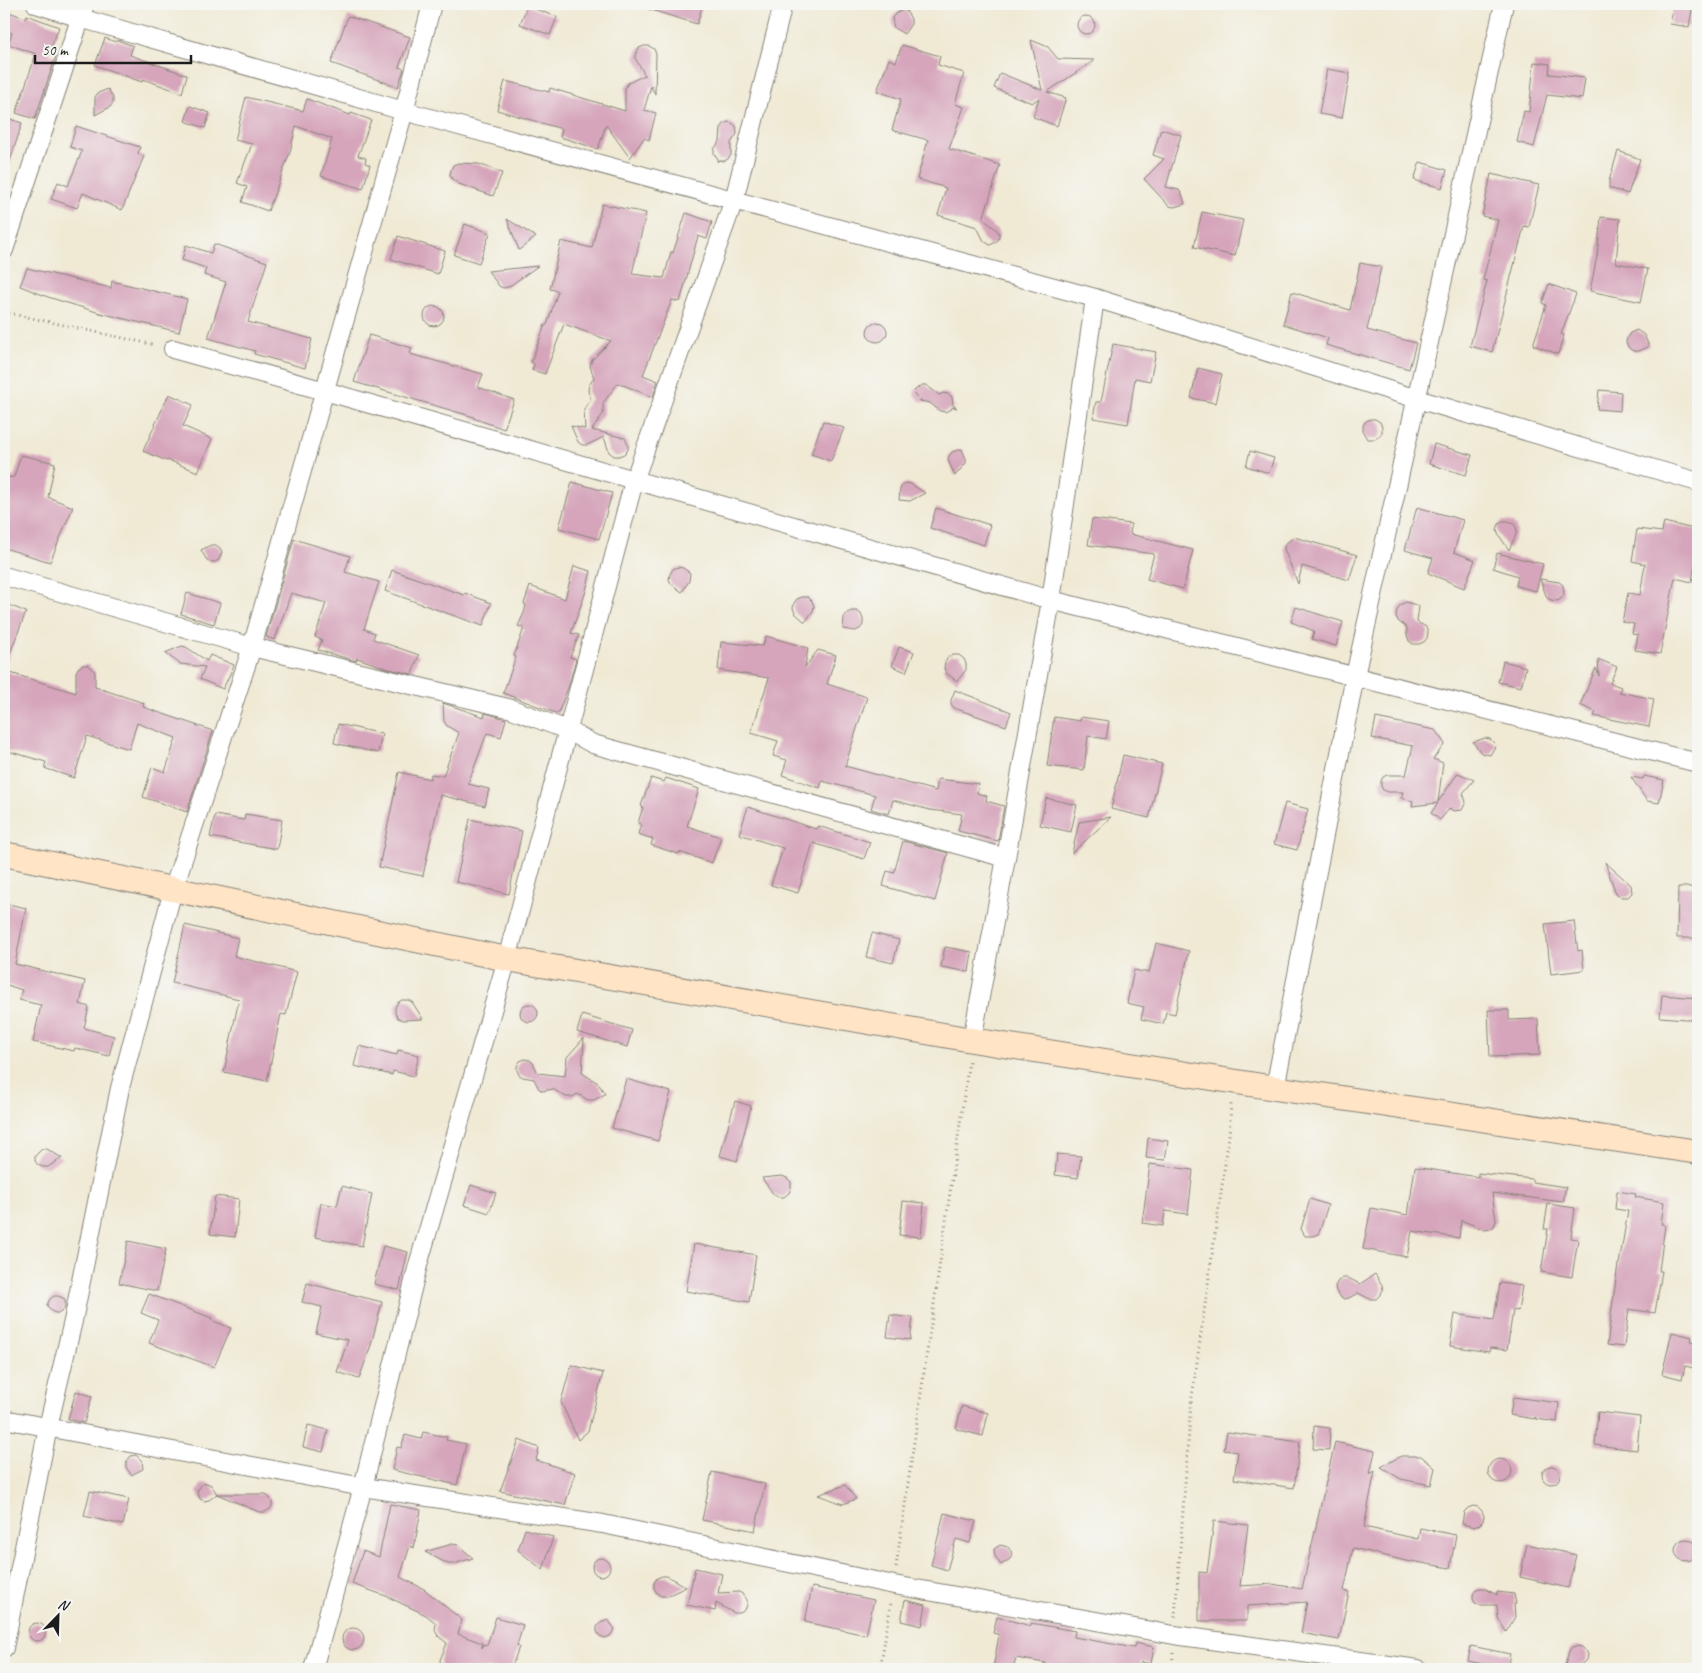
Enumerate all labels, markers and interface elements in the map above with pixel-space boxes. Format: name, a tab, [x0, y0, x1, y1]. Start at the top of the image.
scale bar	[35, 32, 191, 64]
text: 50 m	[42, 41, 69, 60]
north arrow	[32, 1590, 82, 1640]
text: N	[56, 1595, 72, 1615]

